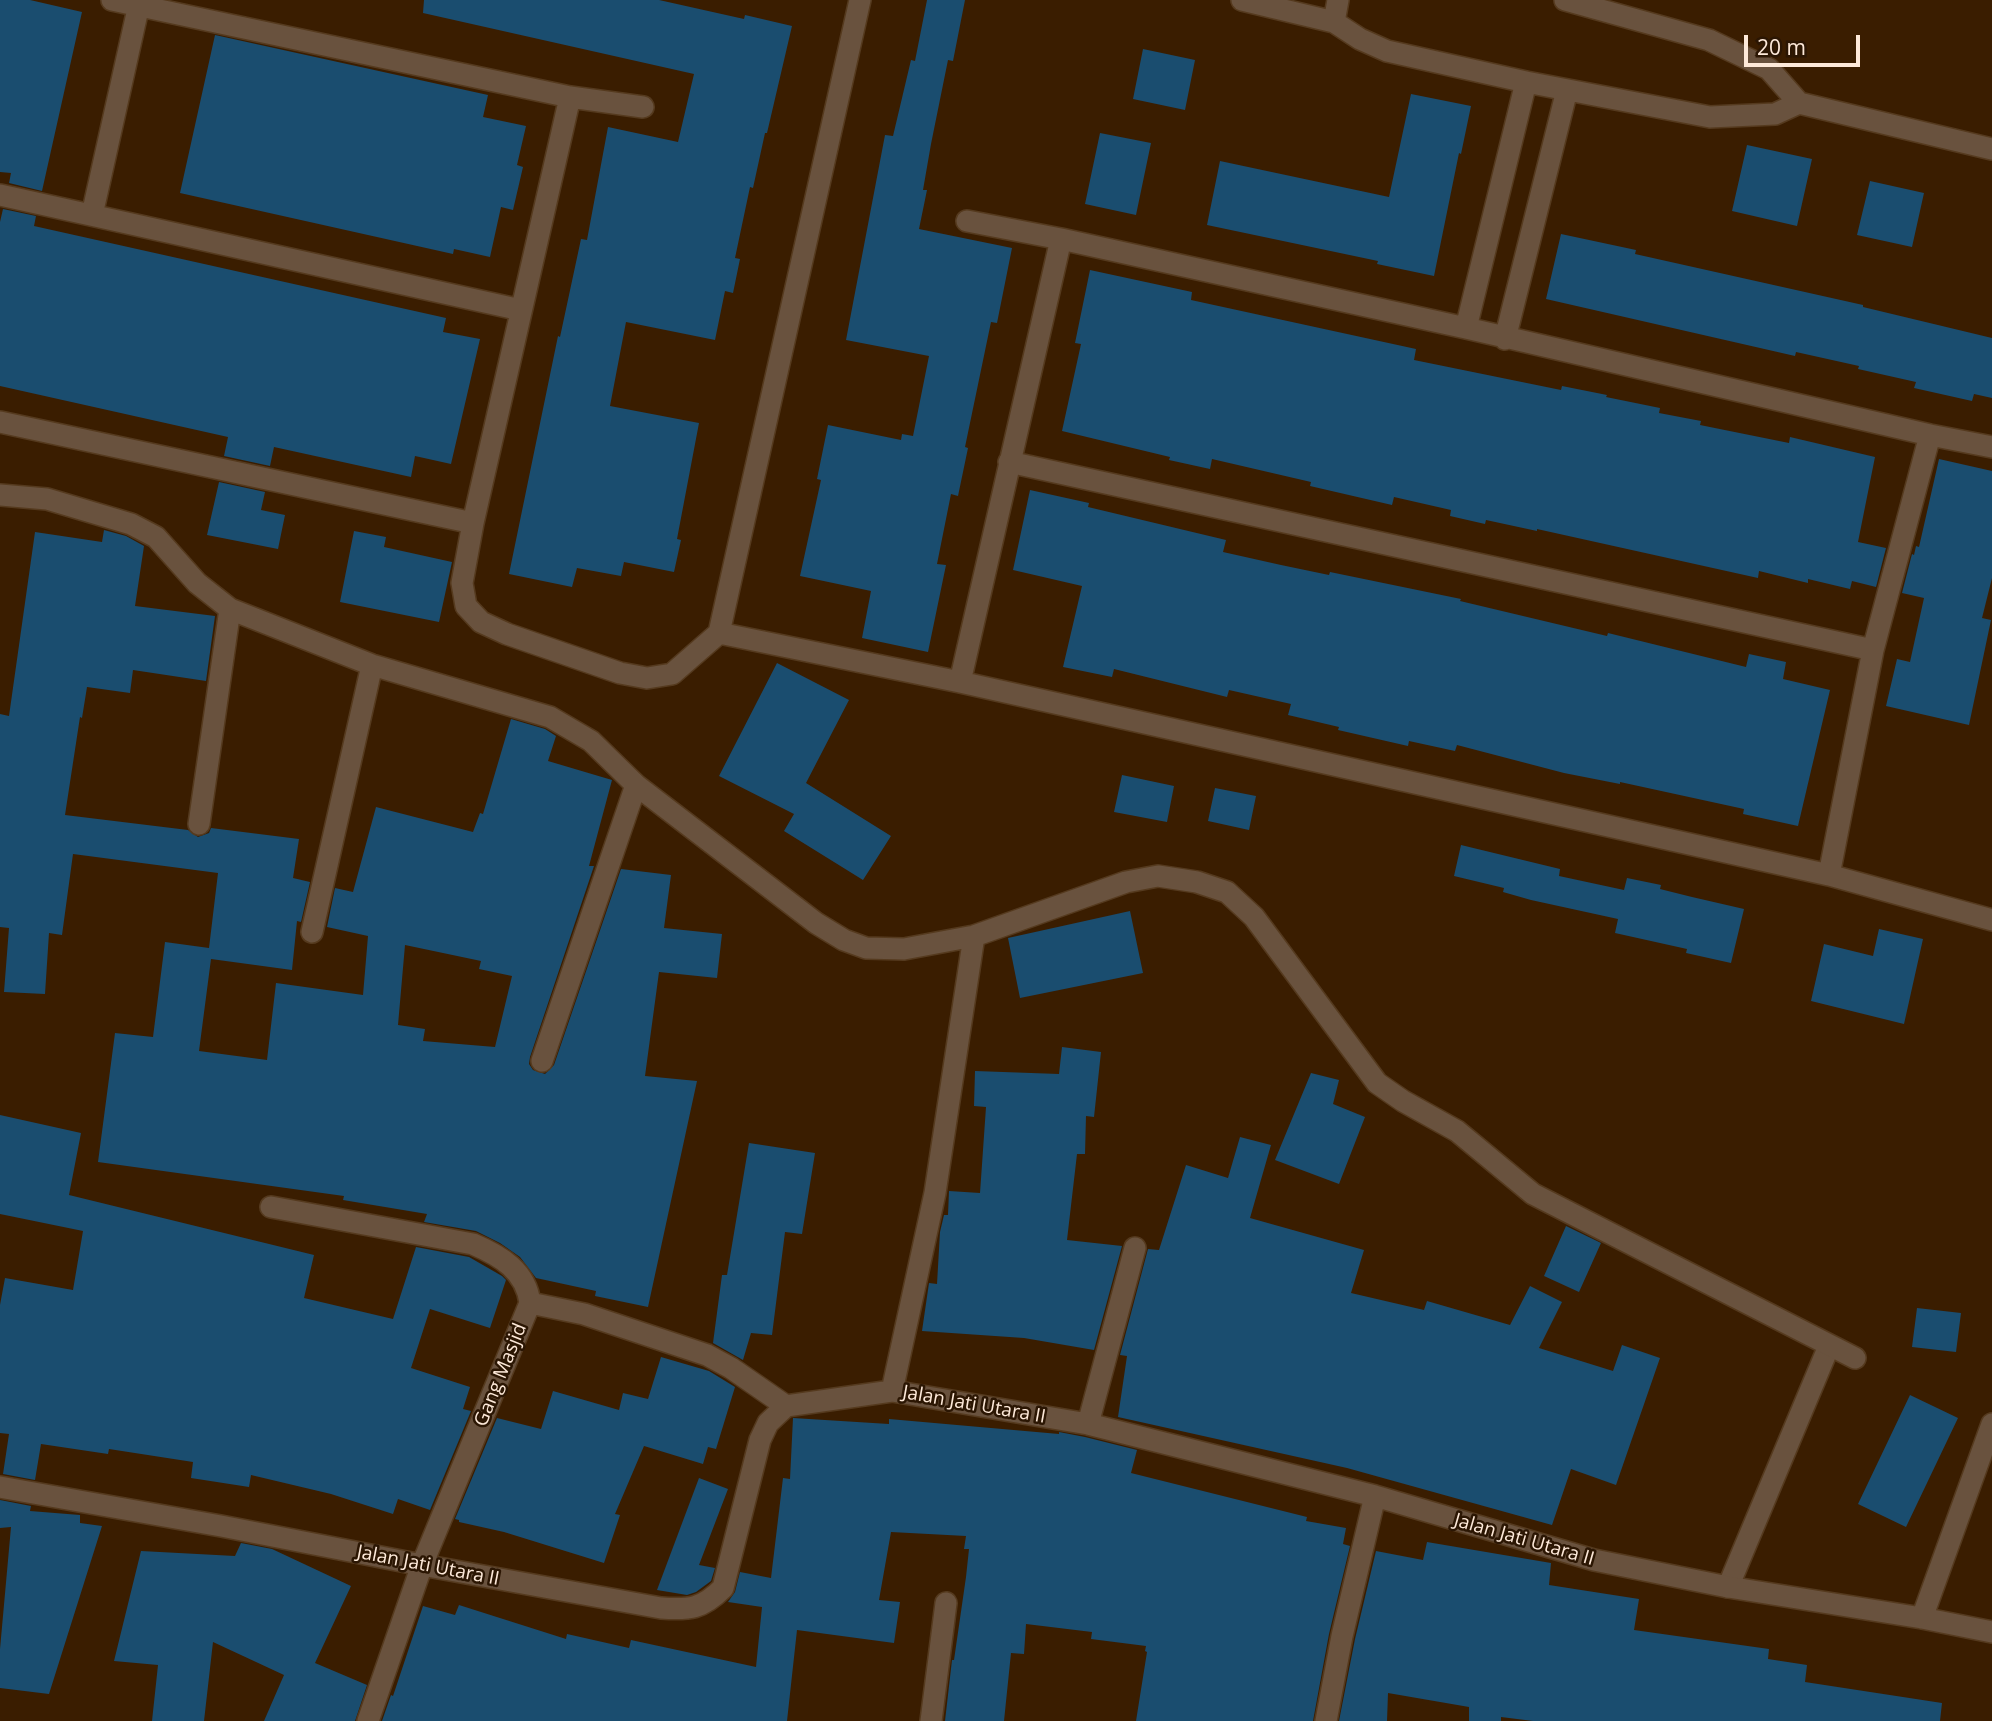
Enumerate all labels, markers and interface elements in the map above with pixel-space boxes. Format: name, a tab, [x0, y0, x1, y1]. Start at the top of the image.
scale bar	[1747, 21, 1862, 65]
text: 20 m	[1757, 33, 1806, 61]
street label: Gang Masjid	[470, 1320, 532, 1430]
street label: Jalan Jati Utara II	[901, 1381, 1047, 1429]
street label: Jalan Jati Utara II	[1451, 1509, 1597, 1571]
street label: Jalan Jati Utara II	[355, 1541, 501, 1591]

